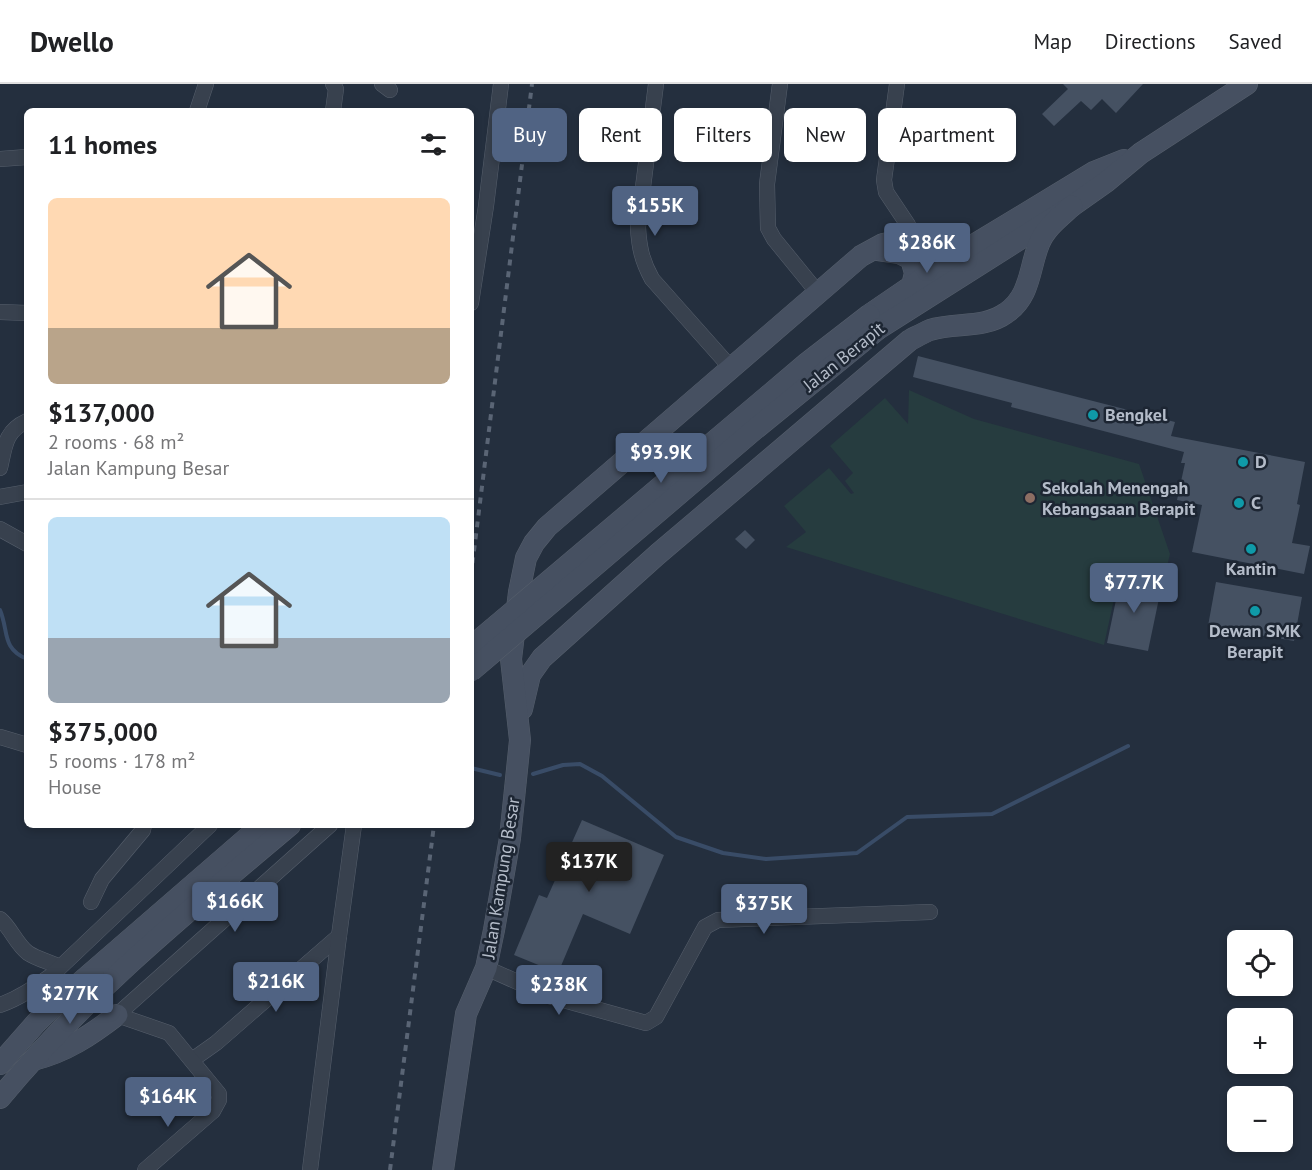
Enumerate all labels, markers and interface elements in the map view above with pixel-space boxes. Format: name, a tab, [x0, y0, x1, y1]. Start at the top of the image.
text: Dwello	[30, 23, 114, 60]
text: Map	[1033, 28, 1072, 55]
text: Directions	[1105, 28, 1196, 55]
text: Saved	[1229, 28, 1282, 55]
chip: Buy	[492, 108, 567, 162]
chip: Rent	[579, 108, 662, 162]
chip: Filters	[674, 108, 772, 162]
chip: New	[784, 108, 866, 162]
chip: Apartment	[878, 108, 1016, 162]
text: 11 homes	[48, 128, 157, 161]
icon: filters	[417, 128, 450, 161]
pin: $155K	[613, 186, 697, 237]
text: $155K	[626, 192, 684, 218]
pin: $286K	[885, 223, 969, 274]
text: $286K	[898, 229, 956, 255]
icon: home	[195, 237, 303, 345]
street label: Jalan Berapit	[797, 317, 889, 397]
text: $137,000	[48, 396, 155, 429]
place label: Bengkel	[1105, 403, 1168, 426]
marker: Bengkel	[1086, 408, 1100, 422]
text: 2 rooms · 68 m²	[48, 429, 184, 455]
pin: $93.9K	[612, 433, 710, 484]
text: $93.9K	[630, 439, 692, 465]
place label: D	[1255, 450, 1267, 473]
text: Jalan Kampung Besar	[48, 455, 229, 481]
marker: D	[1236, 455, 1250, 469]
place label: Sekolah Menengah Kebangsaan Berapit	[1042, 476, 1196, 520]
marker: Sekolah Menengah Kebangsaan Berapit	[1023, 491, 1037, 505]
place label: C	[1251, 491, 1261, 514]
marker: C	[1232, 496, 1246, 510]
marker: Kantin	[1244, 542, 1258, 556]
icon: home	[195, 556, 303, 664]
place label: Kantin	[1226, 557, 1276, 580]
pin: $77.7K	[1085, 563, 1183, 614]
text: $77.7K	[1104, 569, 1164, 595]
marker: Dewan SMK Berapit	[1248, 604, 1262, 618]
place label: Dewan SMK Berapit	[1209, 619, 1301, 663]
text: $375,000	[48, 715, 158, 748]
text: 5 rooms · 178 m²	[48, 748, 195, 774]
text: House	[48, 774, 102, 800]
street label: Jalan Kampung Besar	[476, 796, 525, 961]
pin: $137K	[547, 842, 631, 893]
text: $137K	[560, 848, 618, 874]
pin: $166K	[193, 882, 277, 933]
pin: $375K	[722, 884, 806, 935]
text: $166K	[206, 888, 264, 914]
text: $375K	[735, 890, 793, 916]
map controls	[1227, 930, 1293, 1152]
button: locate	[1227, 930, 1293, 996]
pin: $216K	[234, 962, 318, 1013]
pin: $238K	[517, 965, 601, 1016]
text: $216K	[247, 968, 305, 994]
text: $238K	[530, 971, 588, 997]
pin: $277K	[28, 974, 112, 1025]
text: $277K	[41, 980, 99, 1006]
button: +	[1227, 1008, 1293, 1074]
pin: $164K	[126, 1077, 210, 1128]
text: $164K	[139, 1083, 197, 1109]
button: −	[1227, 1086, 1293, 1152]

